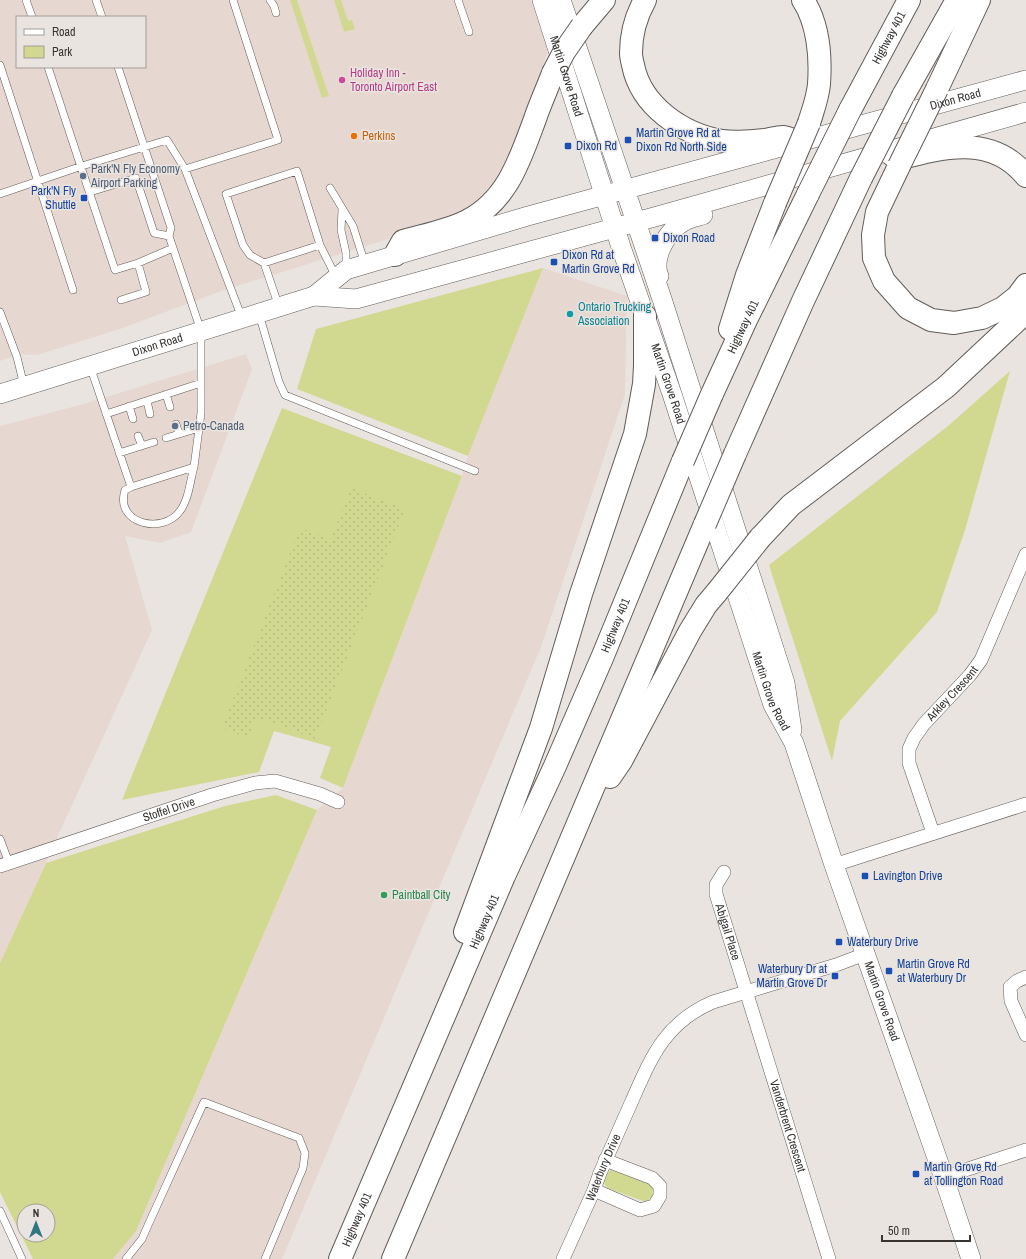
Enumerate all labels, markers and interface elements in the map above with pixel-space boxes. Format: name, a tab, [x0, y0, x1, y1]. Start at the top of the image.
street label: Highway 401	[868, 8, 910, 67]
legend	[16, 16, 146, 68]
text: Road	[52, 24, 76, 40]
street label: Martin Grove Road	[546, 34, 587, 119]
text: Park	[52, 44, 72, 60]
place label: Holiday Inn - Toronto Airport East	[350, 65, 437, 95]
marker: Holiday Inn - Toronto Airport East	[337, 75, 347, 85]
street label: Dixon Road	[928, 85, 982, 114]
place label: Martin Grove Rd at Dixon Rd North Side	[636, 125, 727, 155]
place label: Perkins	[362, 128, 395, 144]
marker: Perkins	[349, 131, 359, 141]
marker: Martin Grove Rd at Dixon Rd North Side	[623, 135, 633, 145]
place label: Dixon Rd	[576, 138, 617, 154]
marker: Dixon Rd	[563, 141, 573, 151]
place label: Park'N Fly Economy Airport Parking	[90, 161, 180, 191]
marker: Park'N Fly Economy Airport Parking	[78, 171, 88, 181]
place label: Park'N Fly Shuttle	[31, 183, 76, 213]
marker: Park'N Fly Shuttle	[79, 193, 89, 203]
place label: Dixon Road	[663, 230, 715, 246]
marker: Dixon Road	[650, 233, 660, 243]
place label: Dixon Rd at Martin Grove Rd	[562, 247, 635, 277]
marker: Dixon Rd at Martin Grove Rd	[549, 257, 559, 267]
street label: Highway 401	[724, 297, 763, 356]
place label: Ontario Trucking Association	[577, 299, 652, 329]
marker: Ontario Trucking Association	[565, 309, 575, 319]
street label: Dixon Road	[130, 329, 185, 360]
street label: Martin Grove Road	[647, 341, 689, 426]
place label: Petro-Canada	[183, 418, 245, 434]
marker: Petro-Canada	[170, 421, 180, 431]
street label: Highway 401	[597, 595, 634, 655]
street label: Martin Grove Road	[748, 649, 794, 733]
street label: Arkley Crescent	[922, 663, 982, 725]
street label: Stoffel Drive	[141, 793, 197, 826]
place label: Lavington Drive	[873, 868, 942, 884]
marker: Lavington Drive	[860, 871, 870, 881]
place label: Paintball City	[392, 887, 451, 903]
marker: Paintball City	[379, 890, 389, 900]
street label: Highway 401	[466, 892, 503, 951]
street label: Abigail Place	[711, 901, 744, 962]
place label: Waterbury Drive	[847, 934, 918, 950]
marker: Waterbury Drive	[834, 937, 844, 947]
place label: Martin Grove Rd at Waterbury Dr	[897, 956, 970, 986]
street label: Martin Grove Road	[860, 959, 903, 1043]
place label: Waterbury Dr at Martin Grove Dr	[756, 961, 828, 991]
marker: Martin Grove Rd at Waterbury Dr	[884, 966, 894, 976]
marker: Waterbury Dr at Martin Grove Dr	[830, 971, 840, 981]
street label: Vanderbrent Crescent	[766, 1078, 810, 1174]
street label: Waterbury Drive	[582, 1131, 624, 1204]
place label: Martin Grove Rd at Tollington Road	[924, 1159, 1003, 1189]
marker: Martin Grove Rd at Tollington Road	[911, 1169, 921, 1179]
street label: Highway 401	[338, 1189, 376, 1249]
north arrow	[16, 1203, 56, 1243]
text: N	[33, 1206, 39, 1220]
scale bar	[882, 1217, 970, 1243]
text: 50 m	[888, 1223, 910, 1239]

